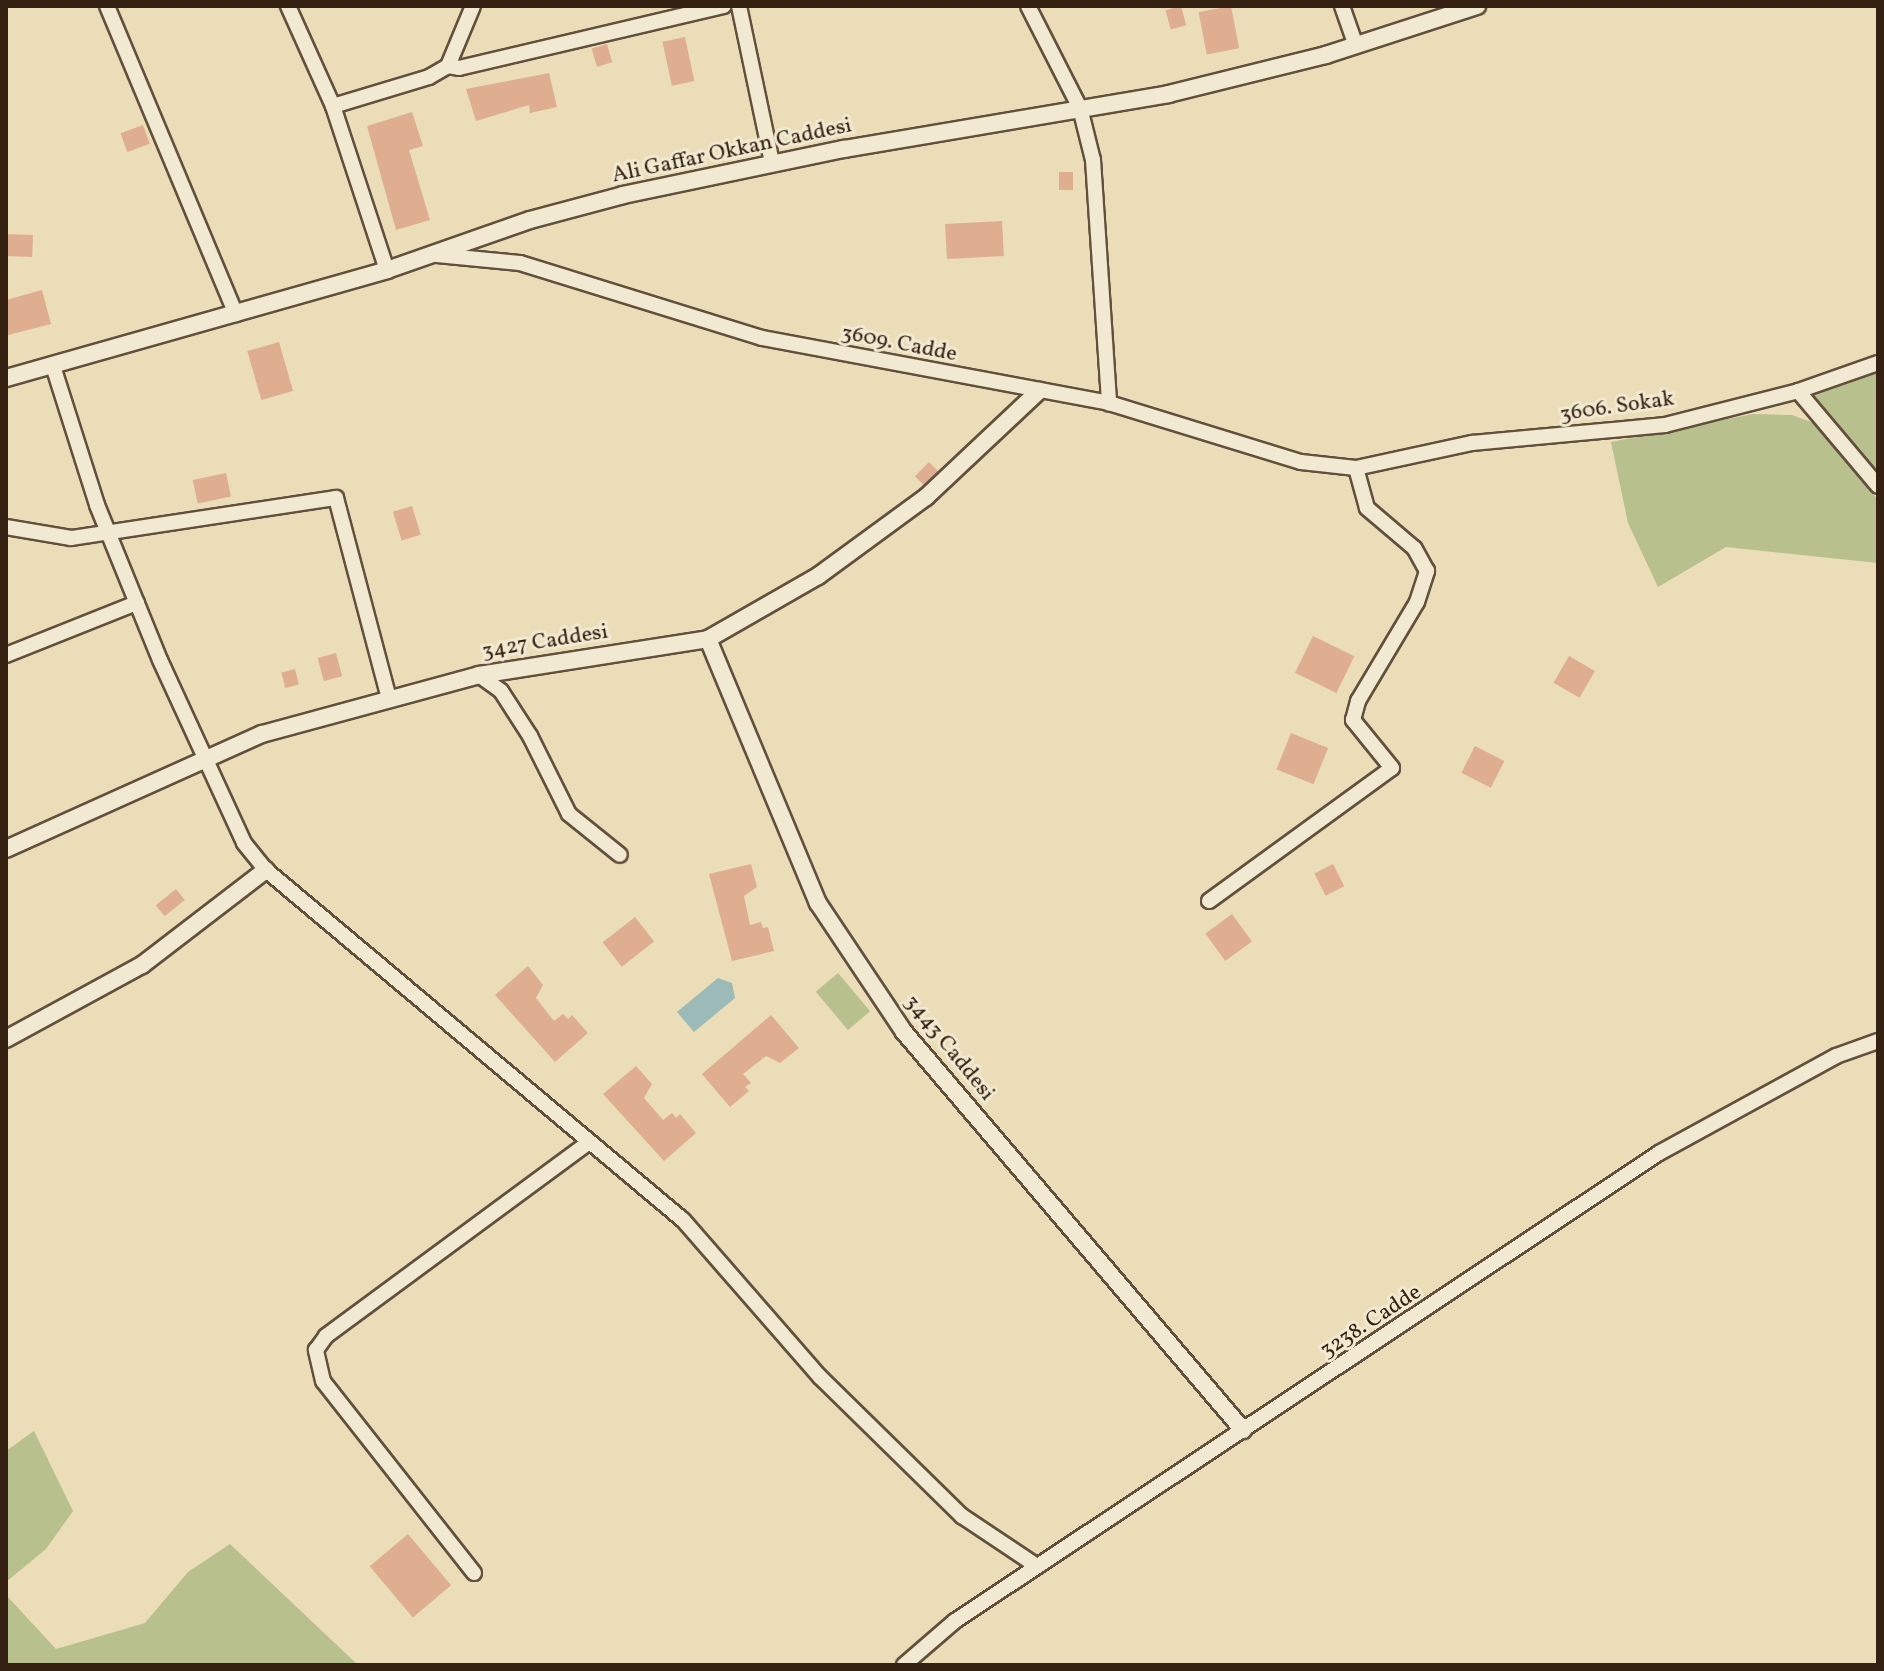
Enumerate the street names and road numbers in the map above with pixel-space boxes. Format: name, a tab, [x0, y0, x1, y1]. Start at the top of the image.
street label: Ali Gaffar Okkan Caddesi	[610, 113, 854, 189]
street label: 3609. Cadde	[839, 320, 959, 368]
street label: 3606. Sokak	[1558, 386, 1676, 428]
street label: 3427 Caddesi	[480, 619, 610, 665]
street label: 3443 Caddesi	[898, 990, 1000, 1106]
street label: 3238. Cadde	[1316, 1280, 1426, 1364]

